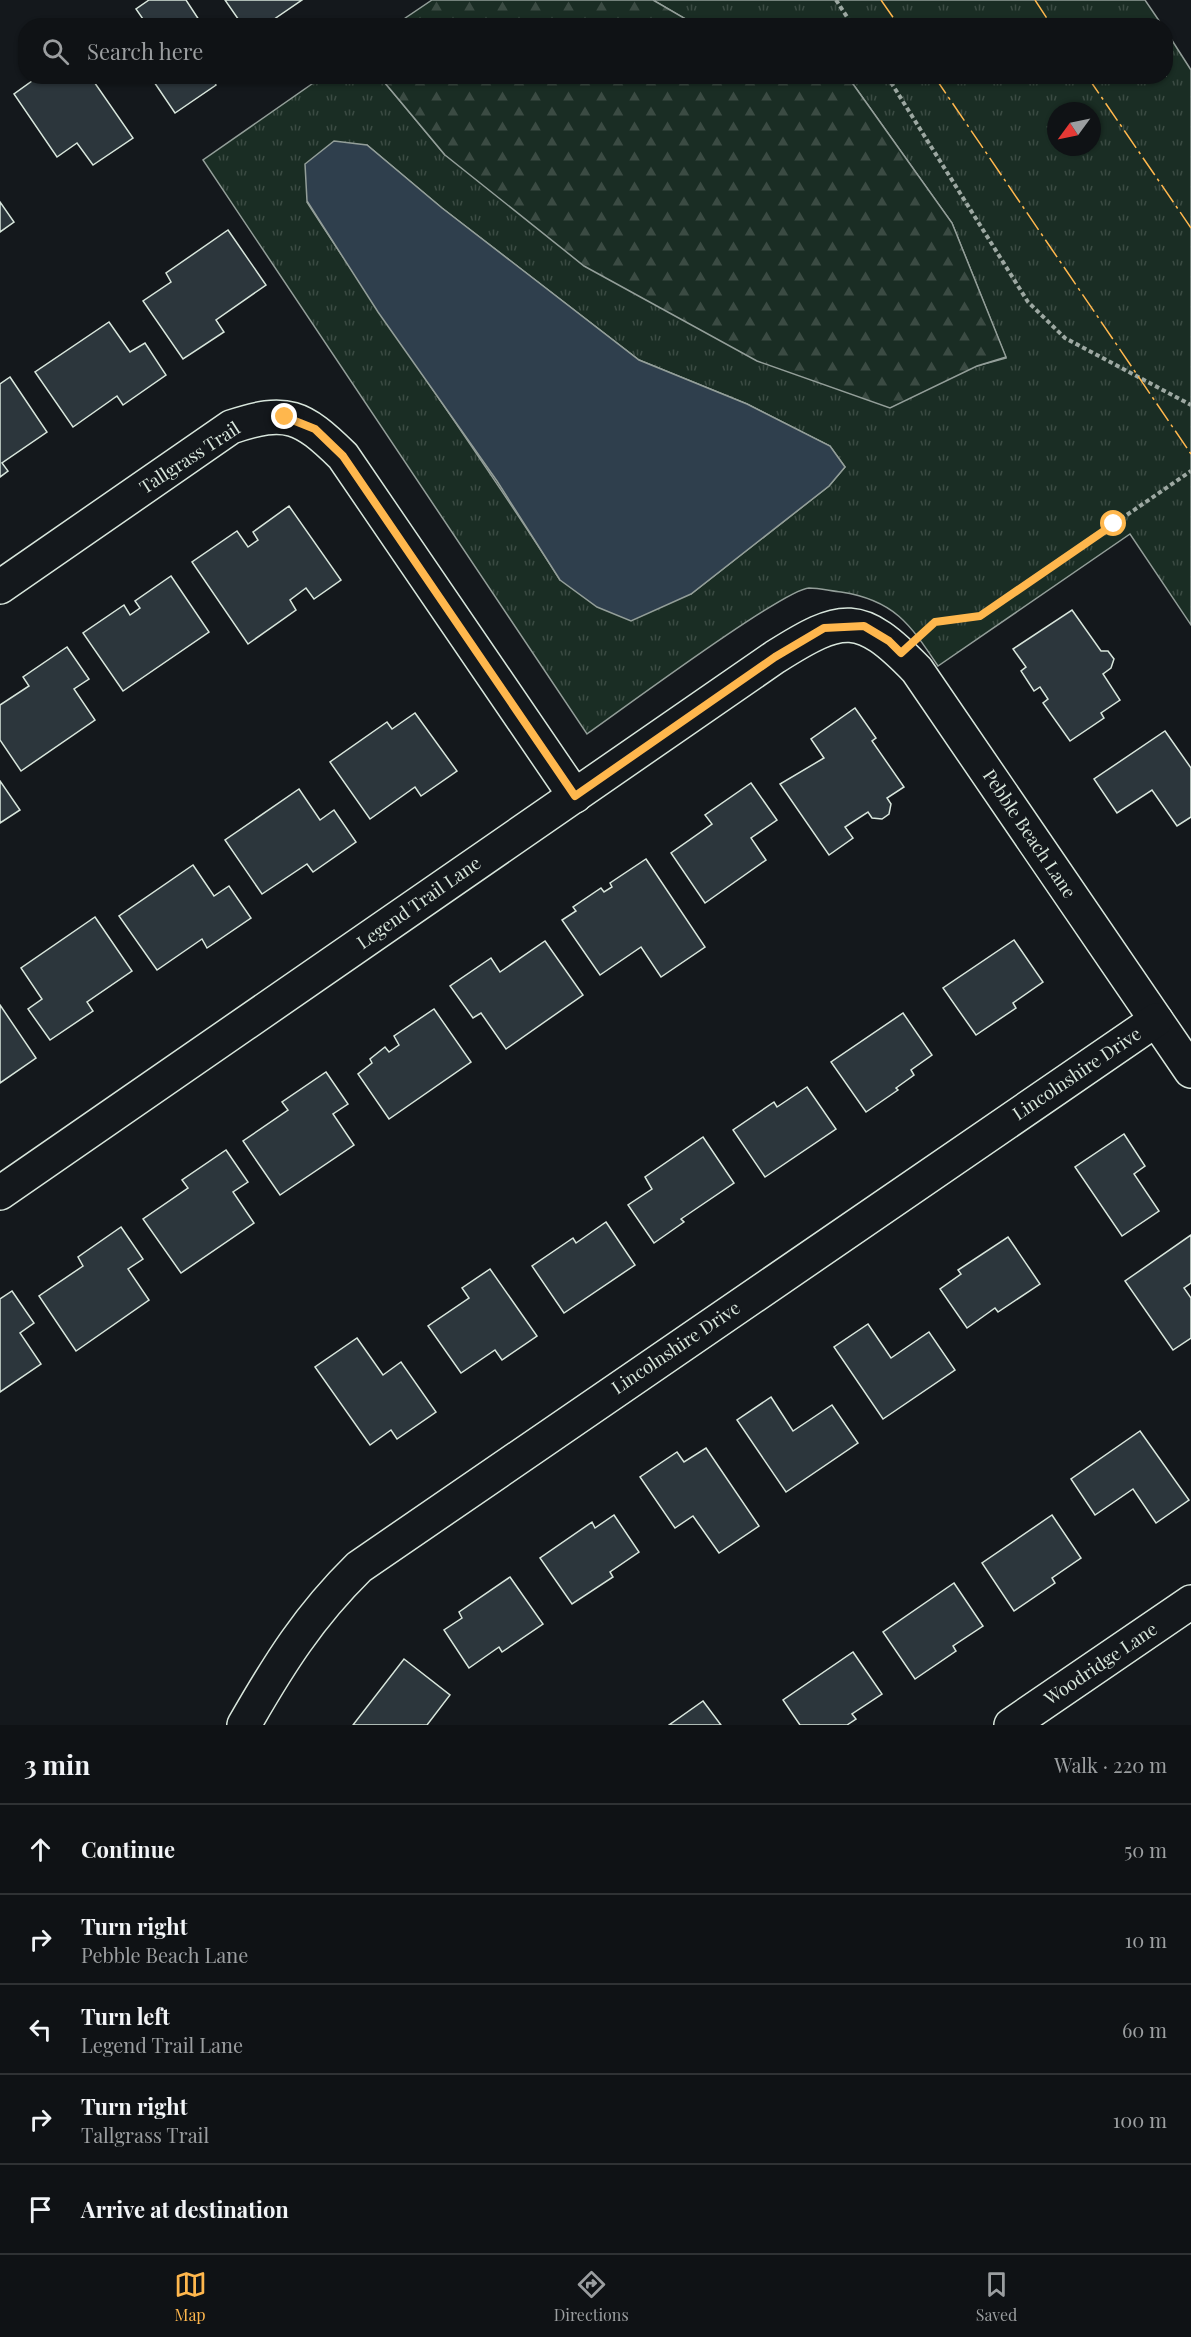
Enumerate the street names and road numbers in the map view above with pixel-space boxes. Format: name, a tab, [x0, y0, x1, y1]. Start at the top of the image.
street label: Tallgrass Trail	[135, 416, 244, 499]
street label: Pebble Beach Lane	[978, 764, 1082, 903]
street label: Legend Trail Lane	[352, 851, 485, 954]
street label: Lincolnshire Drive	[1008, 1021, 1145, 1125]
street label: Lincolnshire Drive	[607, 1295, 744, 1399]
street label: Woodridge Lane	[1038, 1617, 1162, 1710]

